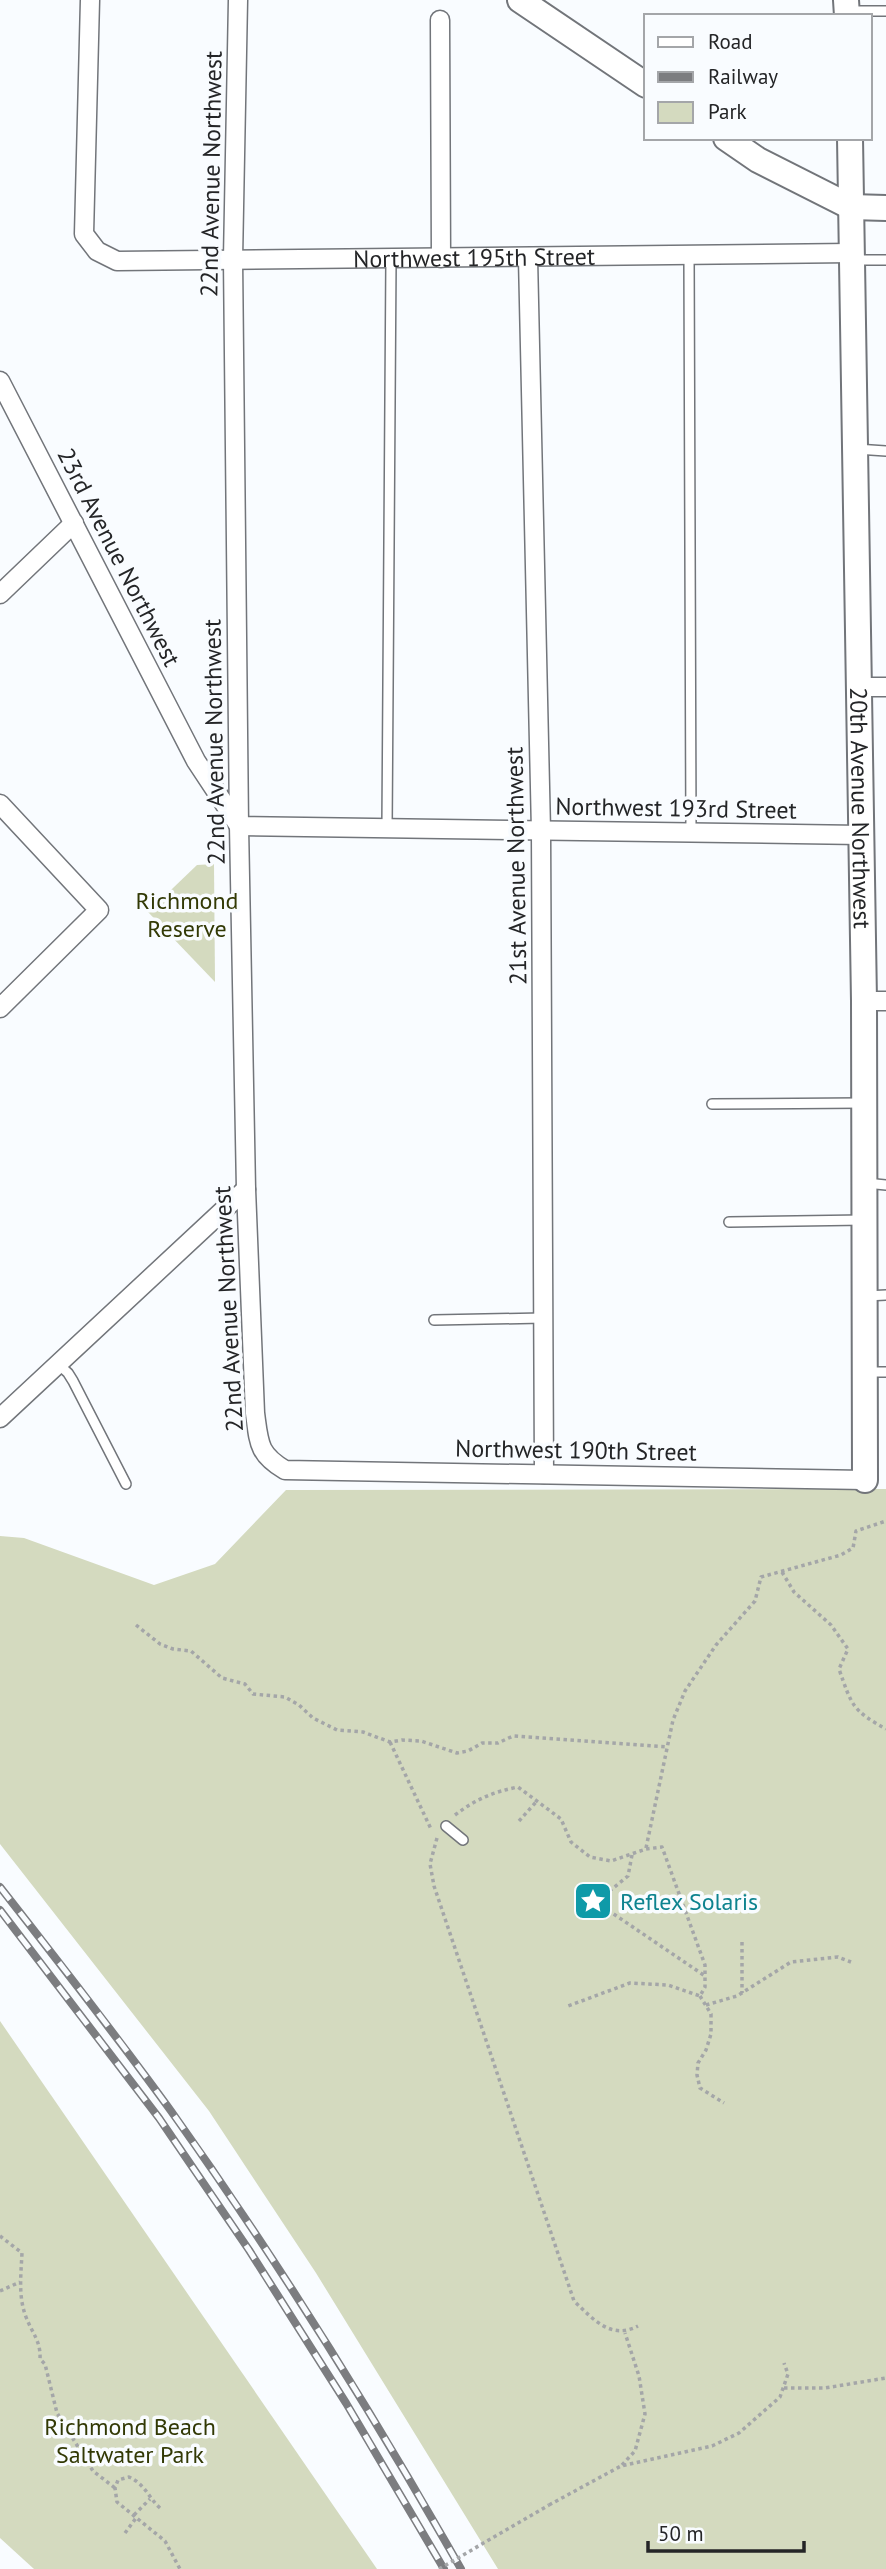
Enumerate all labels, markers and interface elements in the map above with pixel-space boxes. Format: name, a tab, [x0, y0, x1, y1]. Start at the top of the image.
legend	[644, 14, 872, 140]
text: Road	[708, 28, 752, 55]
street label: 22nd Avenue Northwest	[193, 51, 229, 297]
text: Railway	[708, 63, 778, 90]
text: Park	[708, 98, 747, 125]
street label: Northwest 195th Street	[353, 240, 595, 274]
street label: 23rd Avenue Northwest	[50, 443, 188, 671]
street label: 22nd Avenue Northwest	[196, 619, 232, 865]
street label: 20th Avenue Northwest	[843, 687, 878, 929]
street label: 21st Avenue Northwest	[498, 747, 534, 985]
street label: Northwest 193rd Street	[555, 790, 797, 826]
park label: Richmond Reserve	[135, 885, 239, 944]
street label: 22nd Avenue Northwest	[206, 1185, 250, 1433]
street label: Northwest 190th Street	[455, 1432, 697, 1468]
place icon: Reflex Solaris	[572, 1880, 614, 1922]
place label: Reflex Solaris	[620, 1886, 758, 1917]
park label: Richmond Beach Saltwater Park	[44, 2411, 216, 2470]
scale bar	[648, 2510, 804, 2554]
text: 50 m	[658, 2520, 704, 2547]

